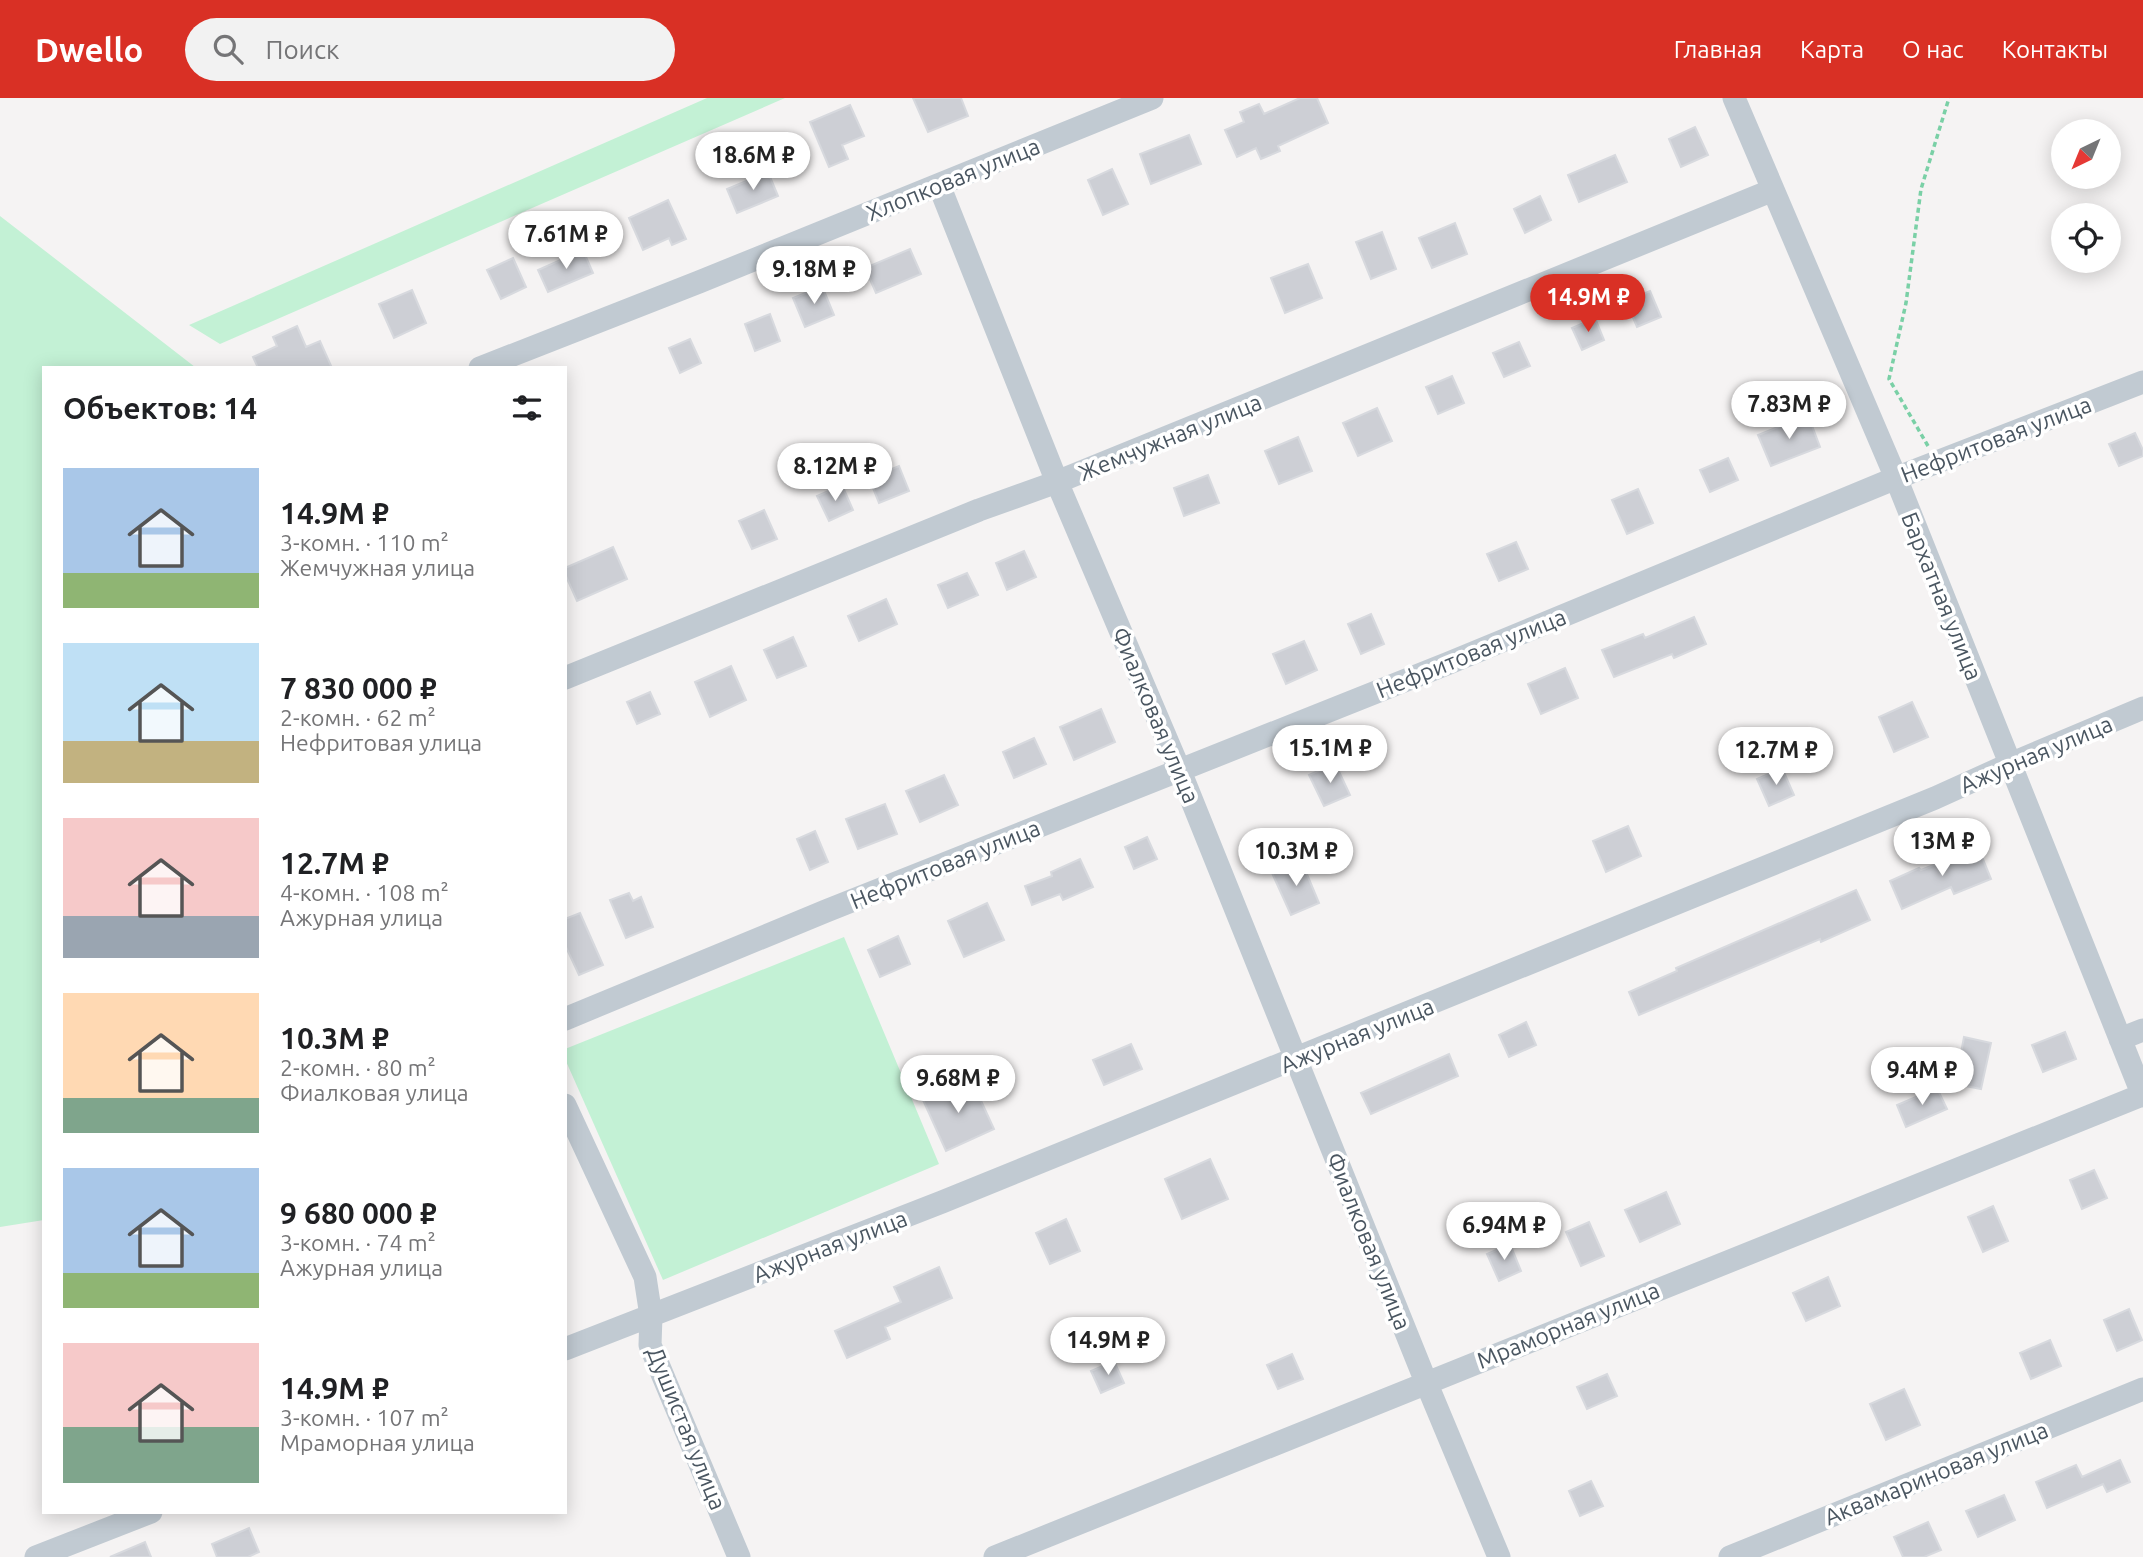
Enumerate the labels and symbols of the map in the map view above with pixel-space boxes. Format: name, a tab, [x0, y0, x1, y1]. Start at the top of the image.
north arrow	[2051, 119, 2121, 189]
pin: 18.6M ₽	[688, 132, 818, 192]
street label: Хлопковая улица	[863, 133, 1043, 225]
pin: 7.61M ₽	[501, 212, 631, 271]
pin: 9.18M ₽	[749, 246, 879, 306]
pin: 14.9M ₽	[1523, 274, 1653, 334]
pin: 7.83M ₽	[1724, 382, 1854, 441]
street label: Жемчужная улица	[1075, 389, 1265, 485]
street label: Нефритовая улица	[1897, 391, 2095, 487]
pin: 8.12M ₽	[770, 444, 900, 503]
street label: Бархатная улица	[1897, 508, 1987, 684]
street label: Нефритовая улица	[1373, 604, 1569, 702]
street label: Фиалковая улица	[1108, 623, 1204, 807]
street label: Ажурная улица	[1956, 711, 2116, 797]
pin: 15.1M ₽	[1265, 726, 1395, 785]
pin: 12.7M ₽	[1711, 728, 1841, 787]
street label: Нефритовая улица	[847, 815, 1043, 913]
pin: 13M ₽	[1893, 818, 1991, 878]
pin: 10.3M ₽	[1231, 828, 1361, 888]
street label: Ажурная улица	[1277, 993, 1437, 1077]
pin: 9.4M ₽	[1865, 1048, 1979, 1107]
pin: 9.68M ₽	[893, 1056, 1023, 1115]
street label: Фиалковая улица	[1322, 1149, 1416, 1333]
pin: 6.94M ₽	[1439, 1202, 1569, 1262]
street label: Ажурная улица	[749, 1205, 911, 1287]
street label: Мраморная улица	[1473, 1277, 1663, 1373]
pin: 14.9M ₽	[1043, 1318, 1173, 1377]
street label: Душистая улица	[643, 1343, 731, 1513]
street label: Аквамариновая улица	[1821, 1417, 2051, 1529]

